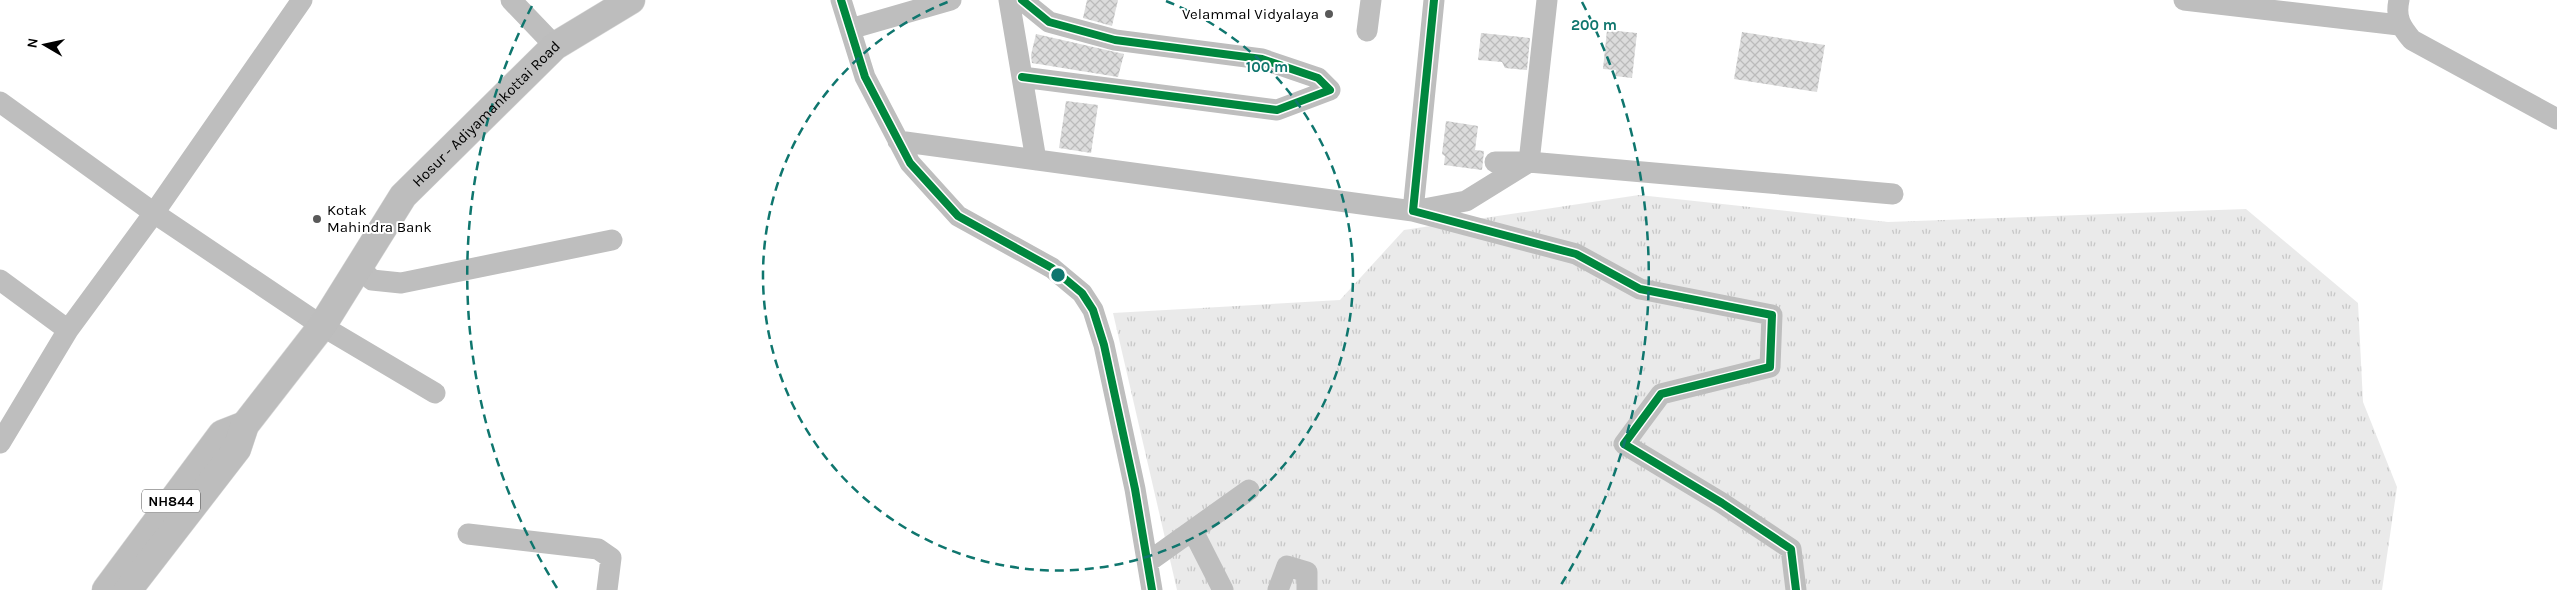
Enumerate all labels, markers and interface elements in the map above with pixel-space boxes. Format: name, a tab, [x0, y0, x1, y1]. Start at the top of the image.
place label: Velammal Vidyalaya	[1182, 5, 1319, 23]
marker: Velammal Vidyalaya	[1323, 8, 1335, 20]
text: 200 m	[1571, 16, 1617, 34]
north arrow	[20, 20, 70, 70]
text: N	[23, 37, 42, 49]
street label: Hosur - Adiyamankottai Road	[409, 37, 564, 191]
text: 100 m	[1246, 58, 1288, 76]
place label: Kotak Mahindra Bank	[327, 201, 432, 236]
marker: Kotak Mahindra Bank	[311, 213, 323, 225]
centre of rings	[1049, 266, 1067, 284]
road number: NH844	[142, 490, 200, 512]

